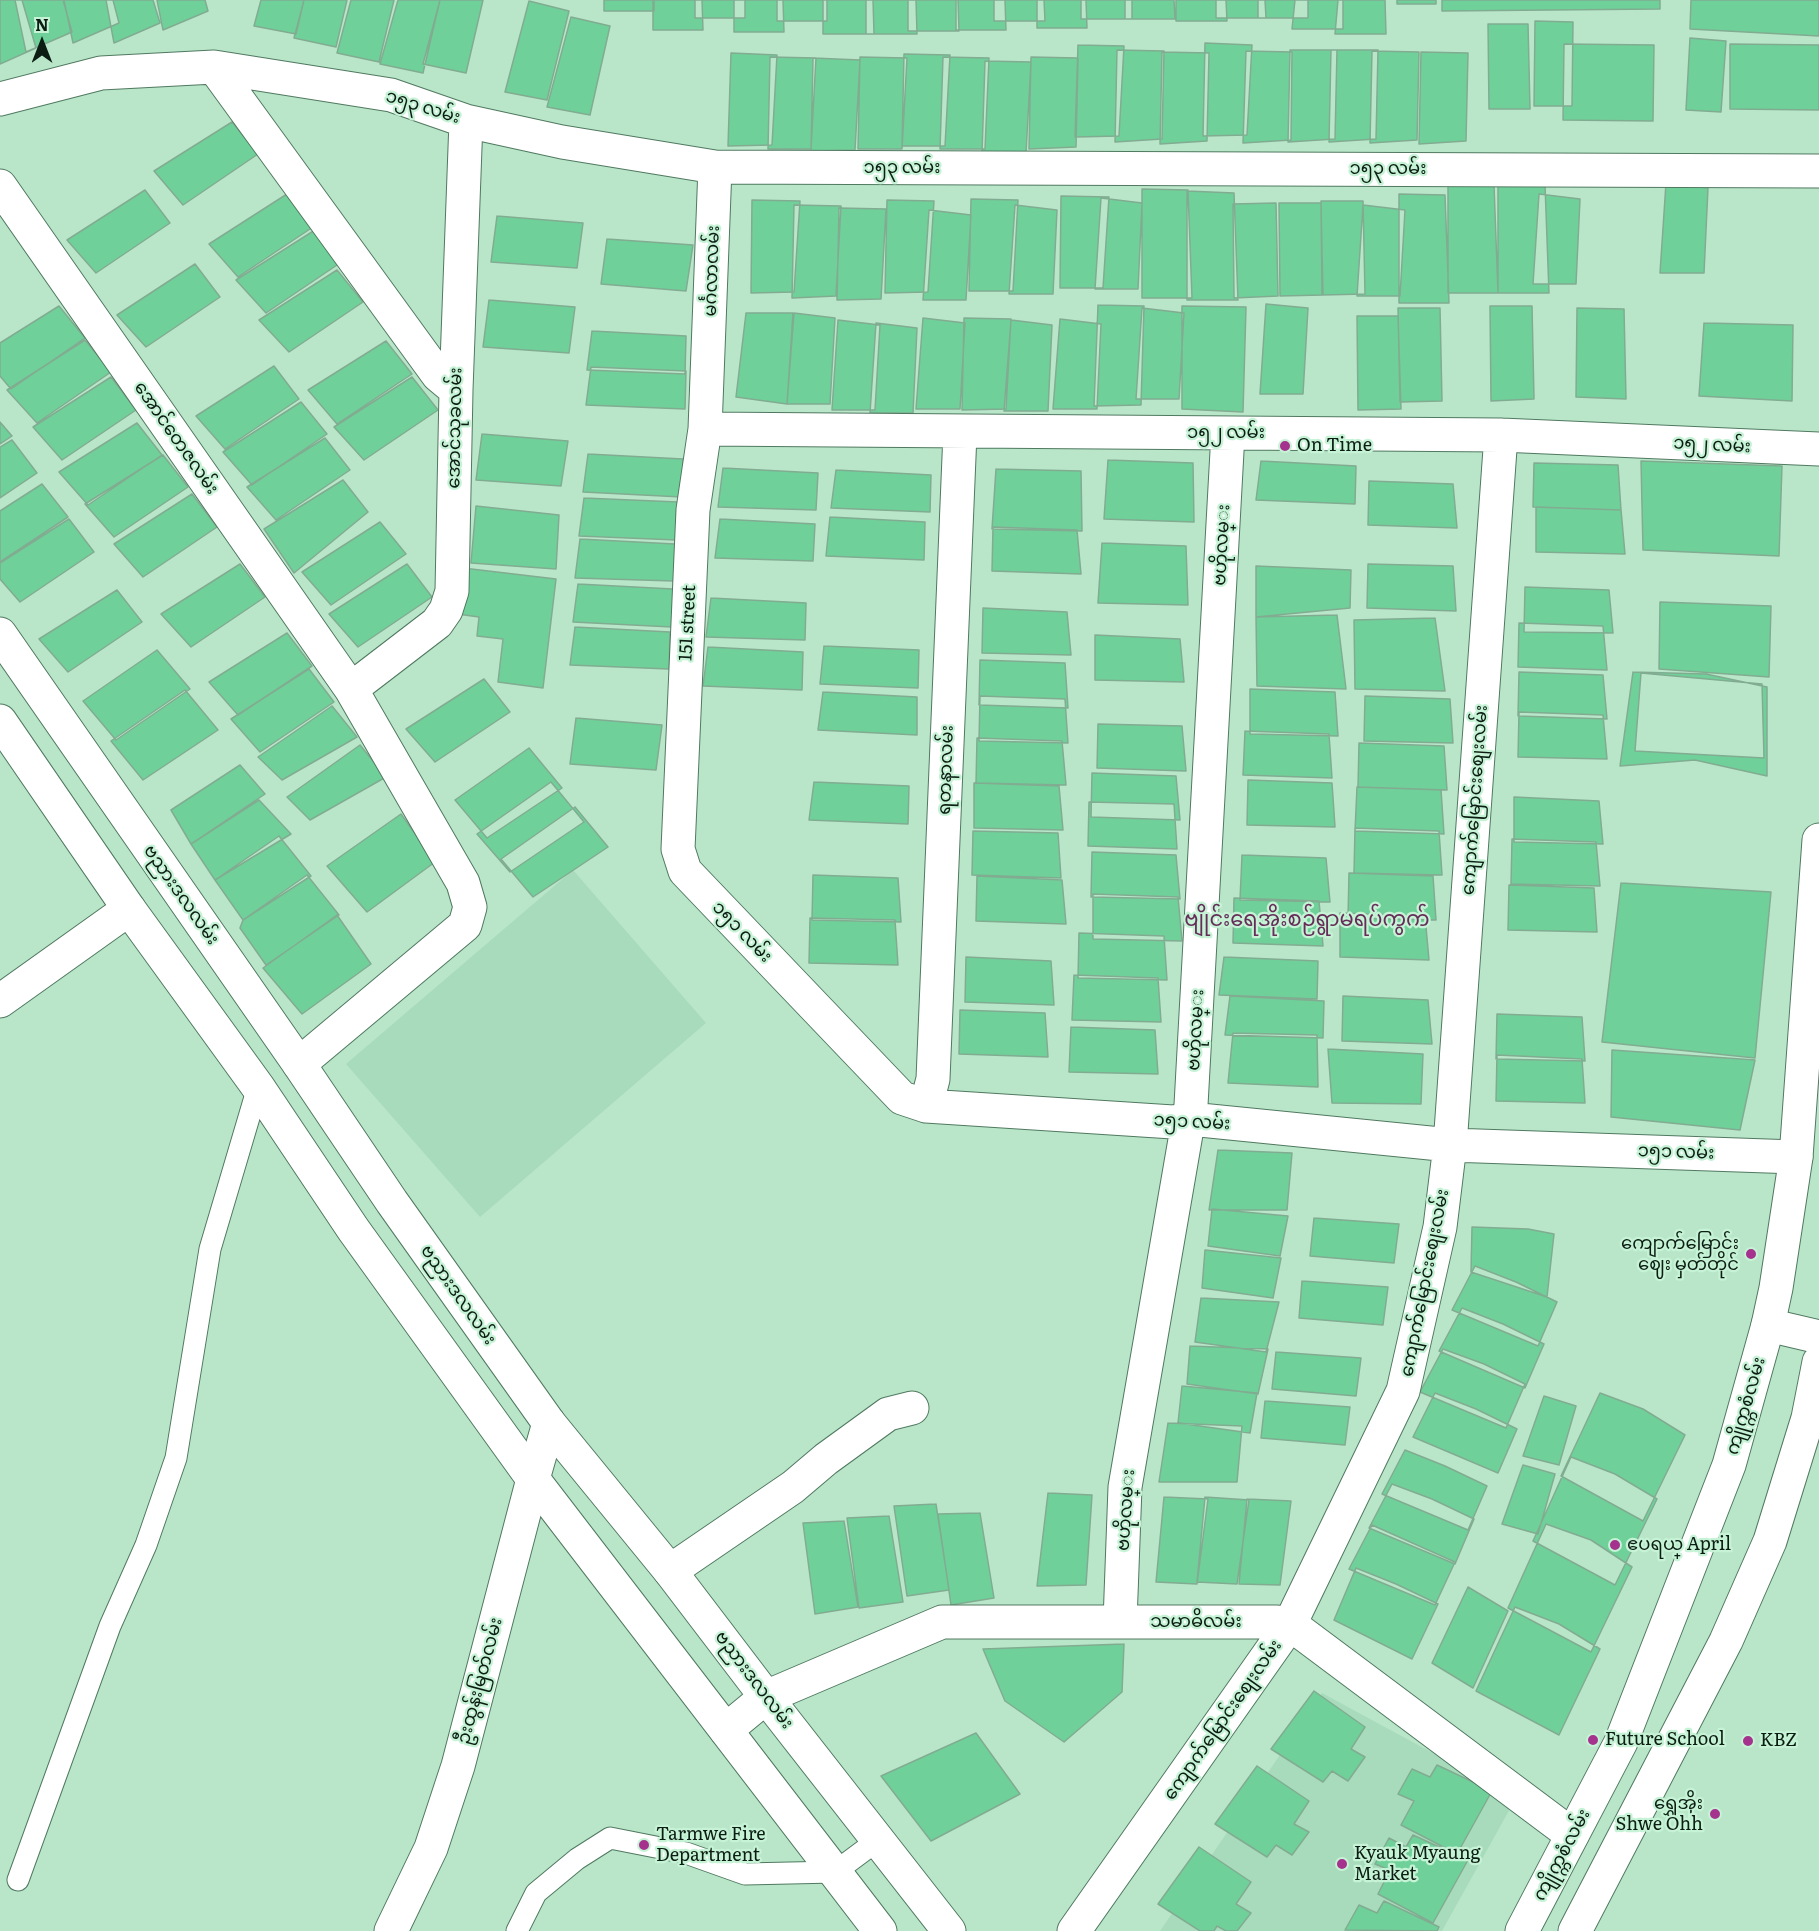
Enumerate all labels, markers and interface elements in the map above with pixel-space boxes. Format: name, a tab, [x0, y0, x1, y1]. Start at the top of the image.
north arrow	[12, 12, 72, 72]
text: N	[35, 12, 49, 36]
street label: ၁၅၃ လမ်း	[383, 85, 463, 129]
street label: ၁၅၃ လမ်း	[864, 157, 940, 179]
street label: ၁၅၃ လမ်း	[1350, 158, 1426, 180]
street label: မင်္ဂလာလမ်း	[700, 225, 724, 317]
street label: အောင်သုခလမ်း	[443, 367, 467, 489]
street label: အောင်တေဇလမ်း	[129, 378, 223, 498]
street label: ၁၅၂ လမ်း	[1187, 422, 1265, 444]
street label: ၁၅၂ လမ်း	[1673, 432, 1751, 458]
place label: On Time	[1297, 435, 1372, 457]
marker: On Time	[1278, 439, 1292, 453]
street label: ဗဟိုလမ္း	[1209, 504, 1235, 586]
street label: 151 street	[675, 584, 701, 662]
street label: ကျောက်မြောင်းစျေးလမ်း	[1458, 704, 1492, 896]
street label: ရတနာလမ်း	[934, 725, 958, 815]
street label: ဗညားဒလလမ်း	[139, 841, 223, 949]
street label: ၁၅၁ လမ်း	[708, 897, 776, 967]
district label: ဗျိုင်းရေအိုးစဉ်ရွာမရပ်ကွက်	[1184, 907, 1430, 933]
street label: ဗဟိုလမ္း	[1183, 989, 1209, 1071]
street label: ၁၅၁ လမ်း	[1153, 1109, 1231, 1135]
street label: ၁၅၁ လမ်း	[1637, 1140, 1715, 1164]
street label: ကျောက်မြောင်းစျေးလမ်း	[1396, 1187, 1454, 1379]
place label: ကျောက်မြောင်း ဈေး မှတ်တိုင်	[1621, 1233, 1739, 1276]
street label: ဗညားဒလလမ်း	[416, 1241, 500, 1349]
marker: ကျောက်မြောင်း ဈေး မှတ်တိုင်	[1744, 1247, 1758, 1261]
street label: ကျိုက္ကစံလမ်း	[1722, 1355, 1770, 1457]
street label: ဗဟိုလမ္း	[1112, 1468, 1140, 1552]
place label: ဧပရယ္ April	[1627, 1534, 1731, 1556]
marker: ဧပရယ္ April	[1608, 1538, 1622, 1552]
street label: သမာဓိလမ်း	[1150, 1611, 1242, 1633]
street label: ဦးထွန်းမြတ်လမ်း	[453, 1615, 507, 1747]
street label: ဗညားဒလလမ်း	[710, 1627, 798, 1733]
street label: ကျောက်မြောင်းစျေးလမ်း	[1159, 1636, 1287, 1804]
place label: Future School	[1605, 1729, 1725, 1751]
place label: KBZ	[1760, 1730, 1797, 1752]
marker: Future School	[1586, 1733, 1600, 1747]
marker: KBZ	[1741, 1734, 1755, 1748]
place label: ရွှေအိုး Shwe Ohh	[1616, 1793, 1703, 1836]
street label: ကျိုက္ကစံလမ်း	[1529, 1806, 1595, 1904]
marker: ရွှေအိုး Shwe Ohh	[1708, 1807, 1722, 1821]
place label: Tarmwe Fire Department	[656, 1824, 766, 1866]
marker: Tarmwe Fire Department	[637, 1838, 651, 1852]
place label: Kyauk Myaung Market	[1354, 1843, 1481, 1886]
marker: Kyauk Myaung Market	[1335, 1857, 1349, 1871]

